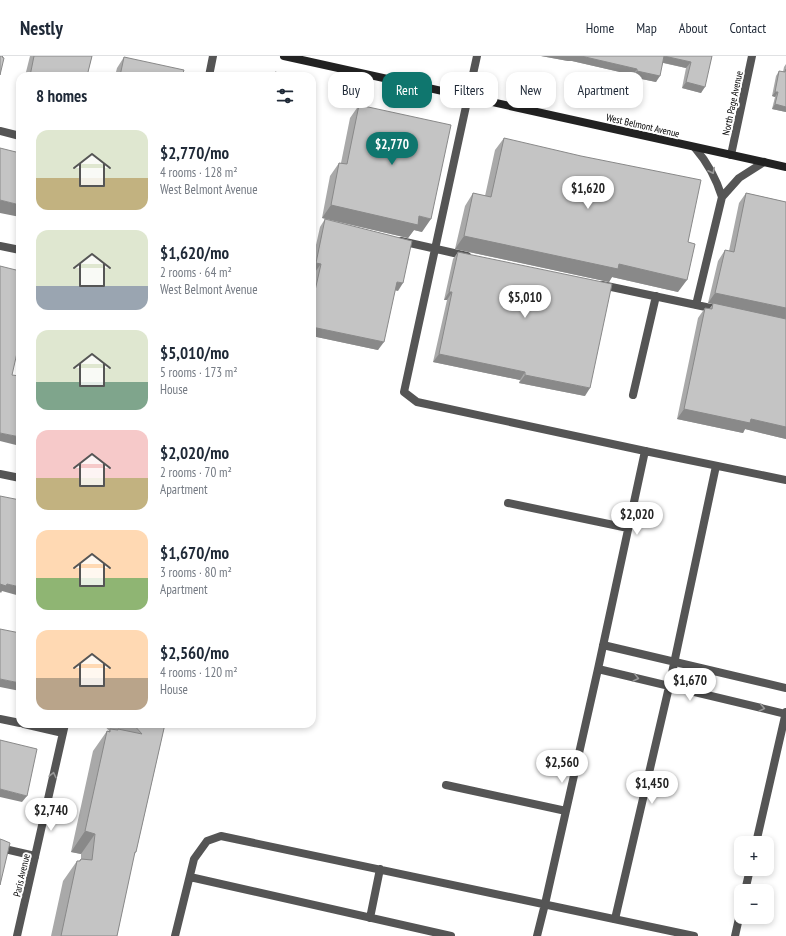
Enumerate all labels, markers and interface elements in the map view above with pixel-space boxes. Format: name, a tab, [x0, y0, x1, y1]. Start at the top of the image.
text: Nestly	[20, 16, 63, 40]
text: Home	[586, 19, 614, 37]
text: Map	[636, 19, 657, 37]
text: About	[679, 19, 708, 37]
text: Contact	[730, 19, 766, 37]
street label: North Page Avenue	[719, 70, 746, 137]
chip: Buy	[328, 72, 374, 108]
chip: Rent	[382, 72, 432, 108]
chip: Filters	[440, 72, 498, 108]
chip: New	[506, 72, 556, 108]
chip: Apartment	[564, 72, 643, 108]
text: 8 homes	[36, 85, 87, 107]
icon: filters	[274, 85, 296, 107]
street label: West Belmont Avenue	[605, 111, 681, 140]
pin: $2,770	[359, 132, 425, 166]
text: $2,770	[375, 136, 409, 153]
text: $2,770/mo	[160, 142, 229, 164]
icon: home	[68, 146, 116, 194]
text: 4 rooms · 128 m²	[160, 164, 238, 181]
one-way arrow	[707, 167, 714, 174]
pin: $1,620	[555, 176, 621, 210]
text: $1,620	[571, 180, 605, 197]
text: West Belmont Avenue	[160, 181, 258, 198]
text: $1,620/mo	[160, 242, 229, 264]
icon: home	[68, 246, 116, 294]
text: 2 rooms · 64 m²	[160, 264, 232, 281]
text: West Belmont Avenue	[160, 281, 258, 298]
pin: $5,010	[492, 285, 558, 319]
text: $5,010	[508, 289, 542, 306]
text: $5,010/mo	[160, 342, 229, 364]
icon: home	[68, 346, 116, 394]
text: 5 rooms · 173 m²	[160, 364, 238, 381]
text: House	[160, 381, 188, 398]
text: $2,020/mo	[160, 442, 229, 464]
icon: home	[68, 446, 116, 494]
text: 2 rooms · 70 m²	[160, 464, 232, 481]
text: Apartment	[160, 481, 208, 498]
pin: $2,020	[604, 502, 670, 536]
text: $2,020	[620, 506, 654, 523]
text: $1,670/mo	[160, 542, 229, 564]
icon: home	[68, 546, 116, 594]
text: 3 rooms · 80 m²	[160, 564, 232, 581]
text: Apartment	[160, 581, 208, 598]
text: $2,560/mo	[160, 642, 229, 664]
icon: home	[68, 646, 116, 694]
text: 4 rooms · 120 m²	[160, 664, 238, 681]
pin: $1,670	[657, 668, 723, 702]
text: $1,670	[673, 672, 707, 689]
one-way arrow	[633, 674, 639, 682]
text: House	[160, 681, 188, 698]
one-way arrow	[759, 704, 766, 712]
pin: $2,560	[529, 750, 595, 784]
text: $2,560	[545, 754, 579, 771]
pin: $1,450	[619, 771, 685, 805]
one-way arrow	[49, 772, 57, 778]
text: $1,450	[635, 775, 669, 792]
pin: $2,740	[18, 798, 84, 832]
text: $2,740	[34, 802, 68, 819]
map controls	[734, 836, 774, 924]
button: +	[734, 836, 774, 876]
street label: Paris Avenue	[10, 852, 33, 898]
button: −	[734, 884, 774, 924]

